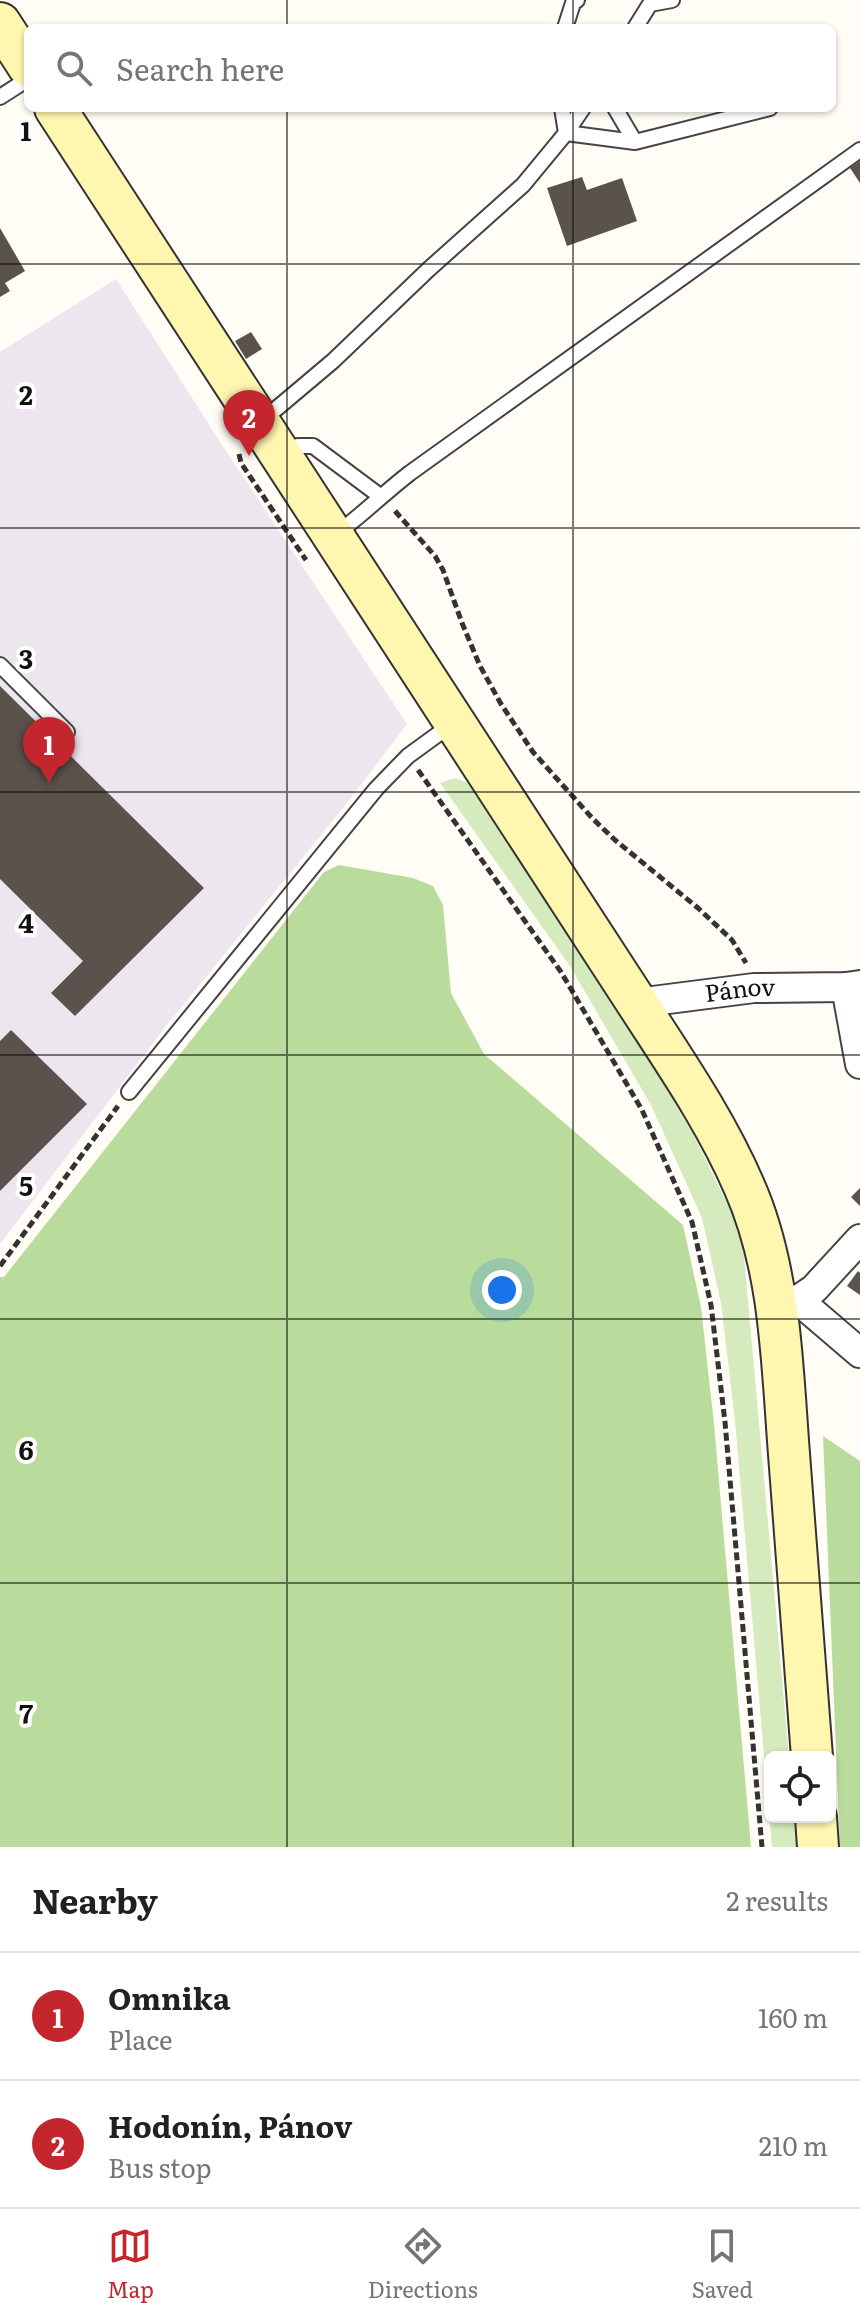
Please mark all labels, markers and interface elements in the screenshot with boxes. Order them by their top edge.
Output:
search box [24,24,836,112]
icon: search [52,46,96,90]
text: Search here [116,46,284,90]
text: 1 [21,110,32,149]
text: 2 [19,374,33,413]
pin: 2 [223,390,275,456]
text: 3 [19,638,33,677]
pin: 1 [23,717,75,783]
text: 4 [18,902,34,941]
street label: Pánov [702,968,776,1009]
text: 5 [19,1165,33,1204]
your location [482,1270,522,1310]
text: 6 [18,1429,34,1468]
text: 7 [19,1693,33,1732]
map controls [764,1751,836,1823]
button: locate [764,1751,836,1823]
text: Nearby [32,1874,158,1924]
text: 2 results [726,1880,828,1919]
text: Omnika [108,1975,230,2019]
text: 1 [53,1997,63,2036]
text: 160 m [758,1997,828,2036]
text: Place [108,2019,173,2058]
text: Hodonín, Pánov [108,2103,352,2147]
text: 2 [51,2125,65,2164]
text: 210 m [759,2125,828,2164]
text: Bus stop [108,2147,211,2186]
tab: Map [107,2224,154,2305]
tab: Directions [368,2224,478,2305]
tab: Saved [692,2224,753,2305]

